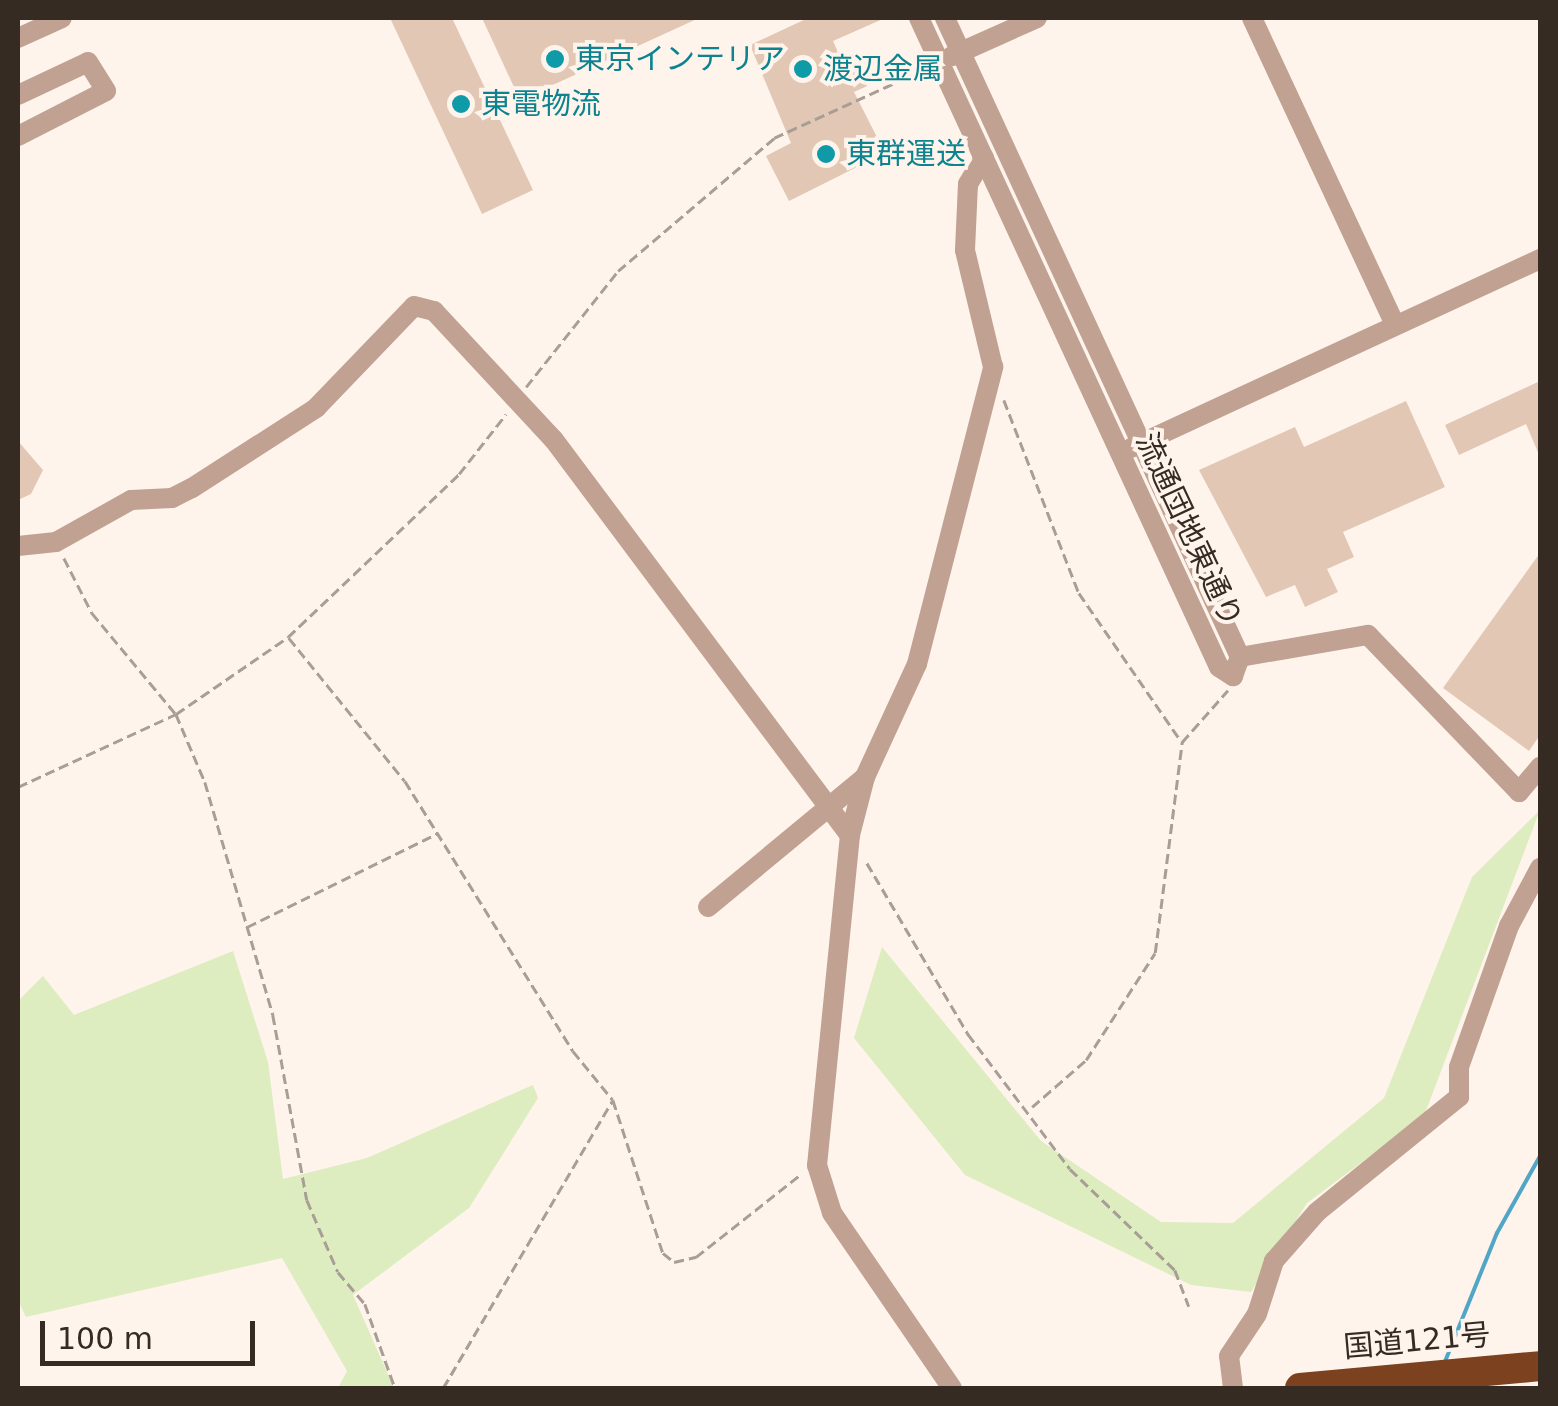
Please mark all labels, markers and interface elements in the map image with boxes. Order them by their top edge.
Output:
place label: 東京インテリア [575,41,785,77]
marker: 東京インテリア [544,48,566,70]
place label: 渡辺金属 [823,51,943,87]
marker: 渡辺金属 [792,58,814,80]
place label: 東電物流 [481,86,601,122]
marker: 東電物流 [450,93,472,115]
place label: 東群運送 [846,136,966,172]
marker: 東群運送 [815,143,837,165]
street label: 流通団地東通り [1128,427,1250,633]
scale bar [45,1301,260,1363]
street label: 国道121号 [1342,1317,1492,1365]
text: 100 m [57,1321,153,1356]

